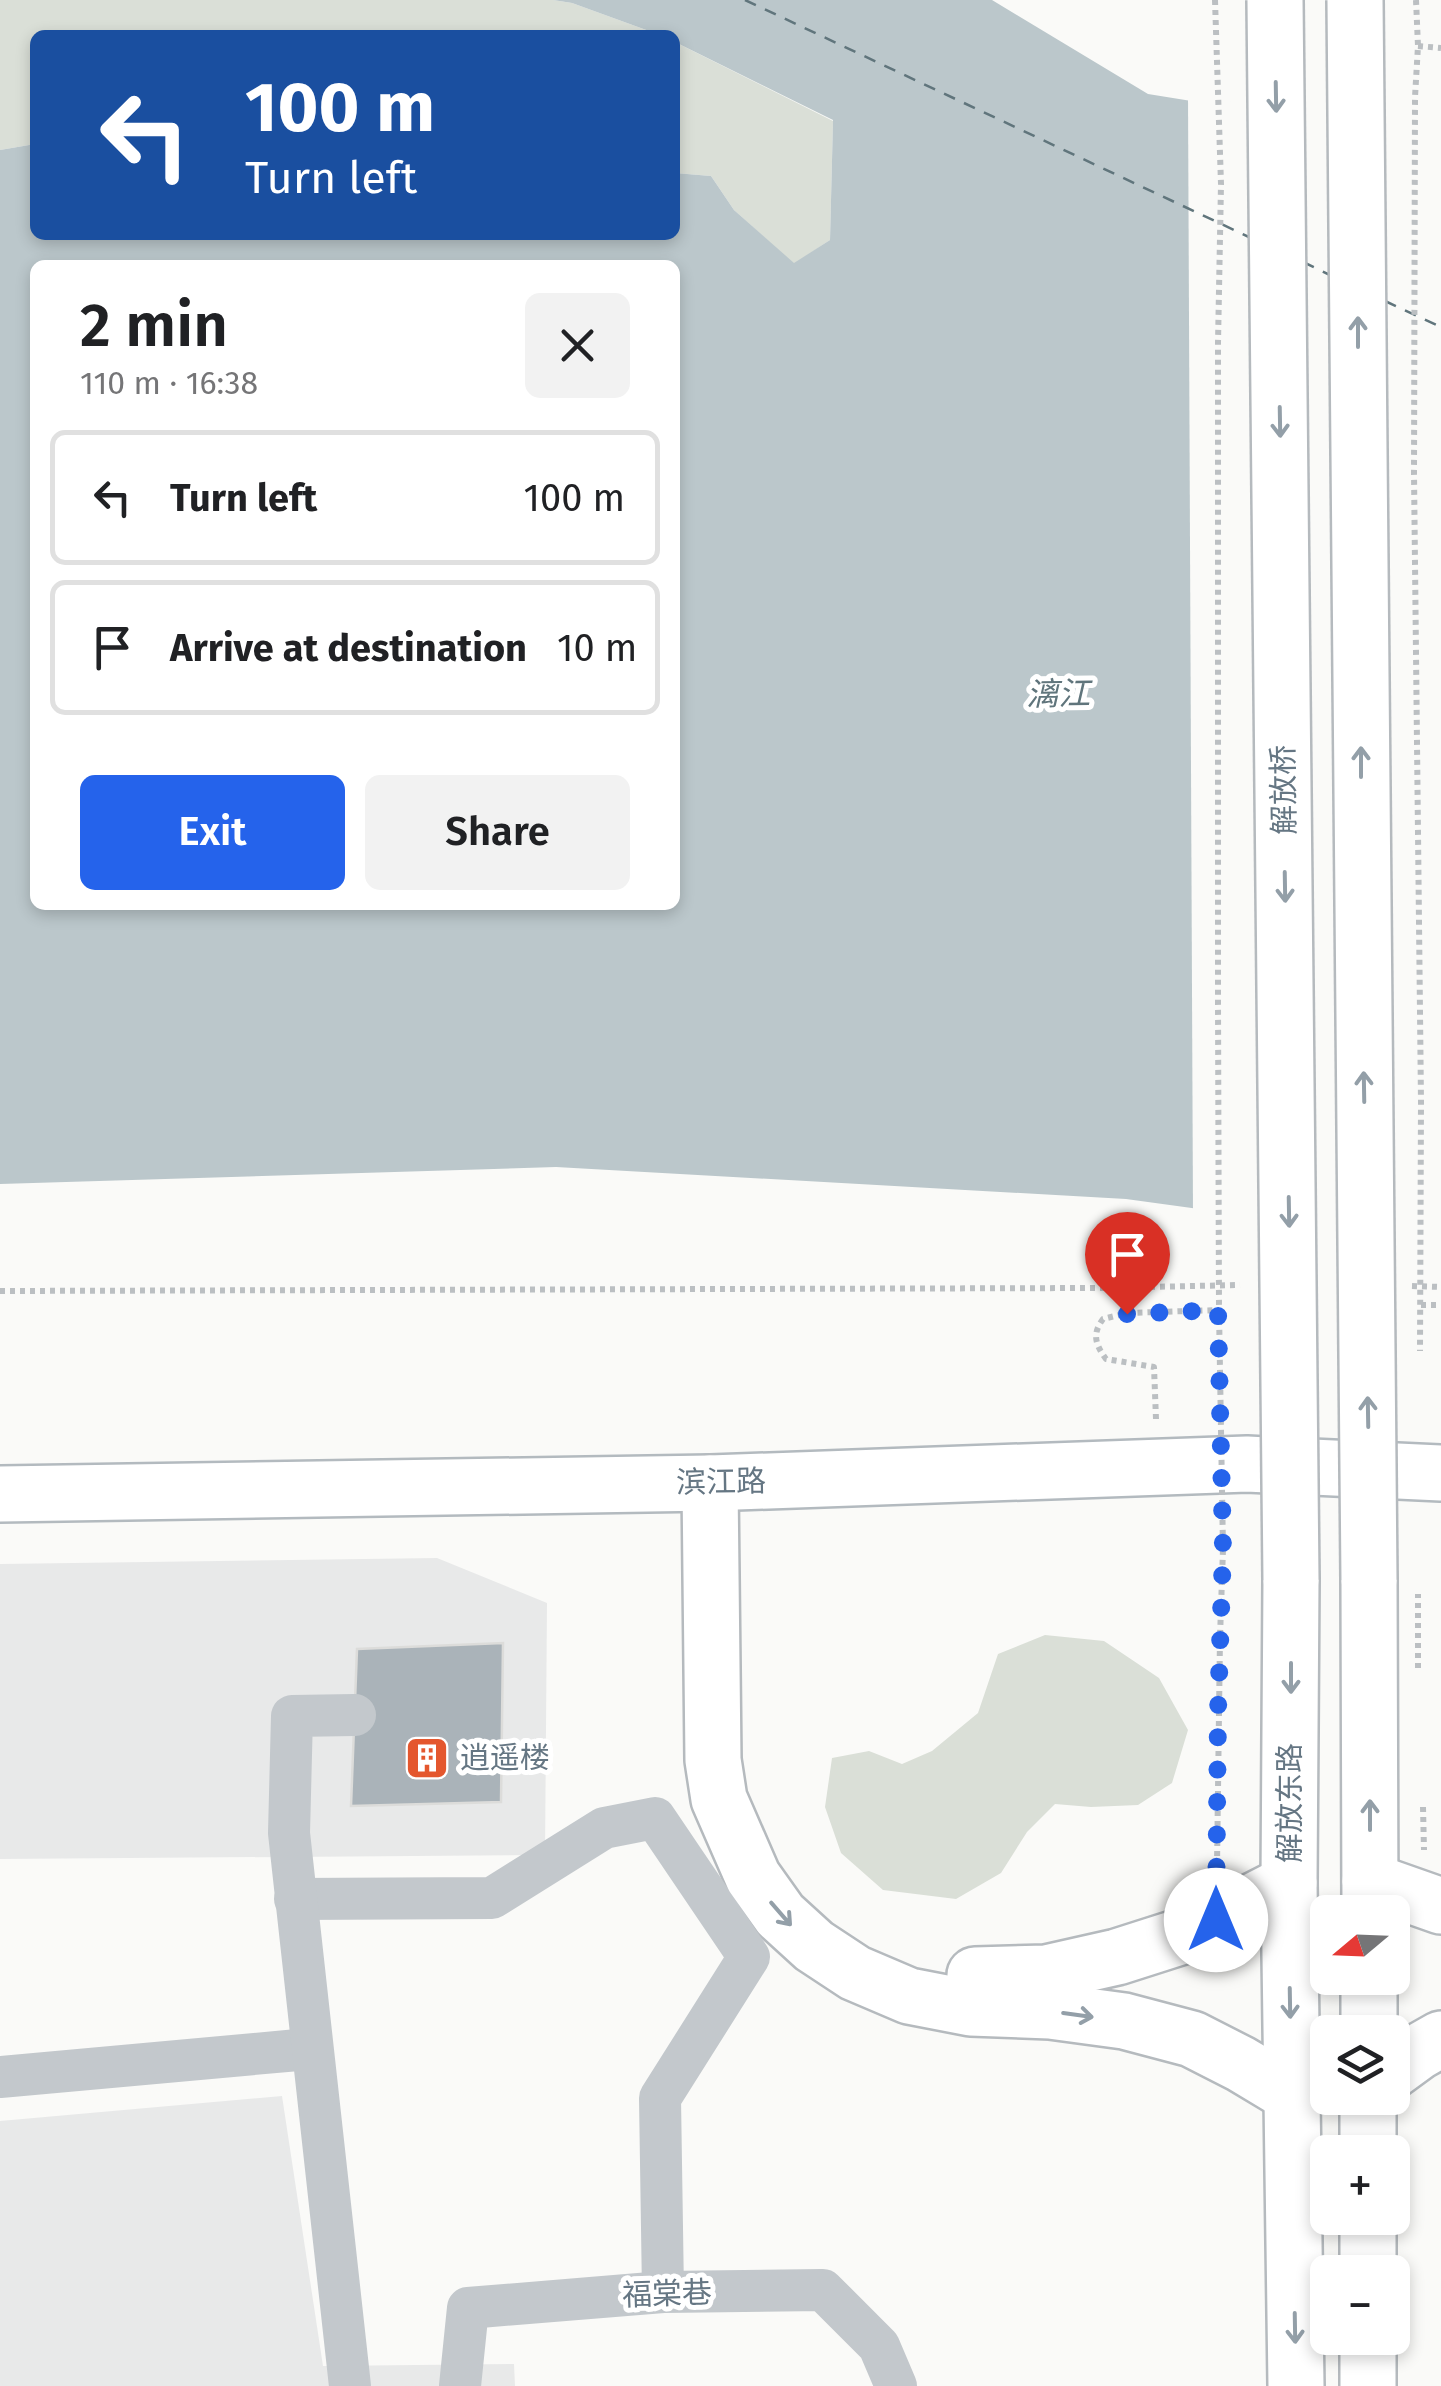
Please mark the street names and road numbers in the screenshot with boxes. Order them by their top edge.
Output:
street label: 解放桥 [1265,745,1303,835]
street label: 滨江路 [676,1463,766,1501]
street label: 解放东路 [1272,1743,1308,1863]
street label: 福棠巷 [621,2274,713,2314]

